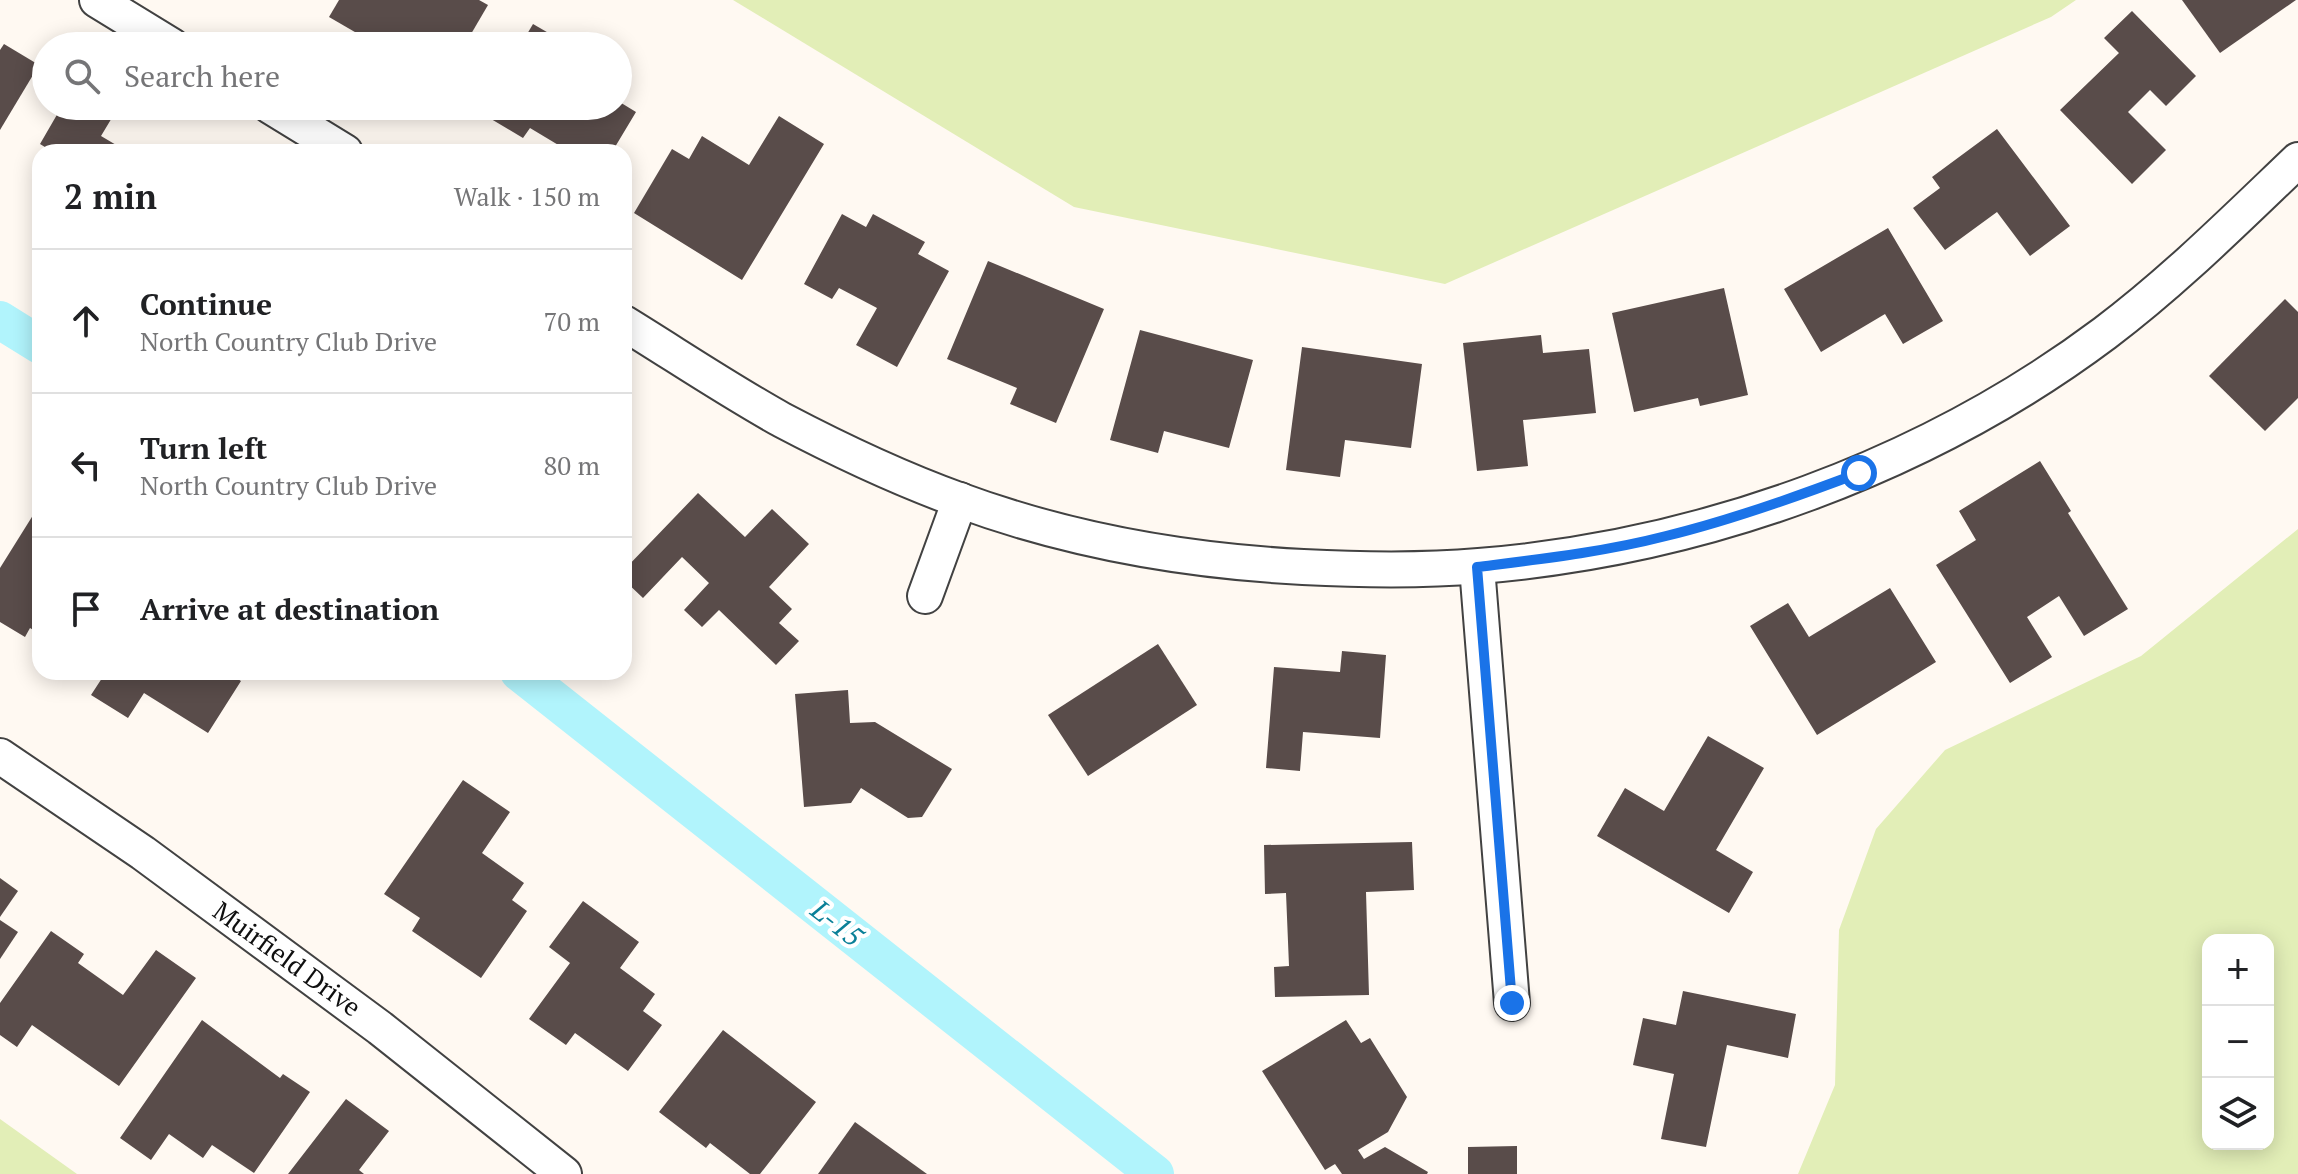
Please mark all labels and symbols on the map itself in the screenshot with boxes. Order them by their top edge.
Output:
route start [1841,455,1877,491]
water label: L-15 [803,890,872,955]
street label: Muirfield Drive [207,893,368,1023]
route end [1494,985,1530,1021]

